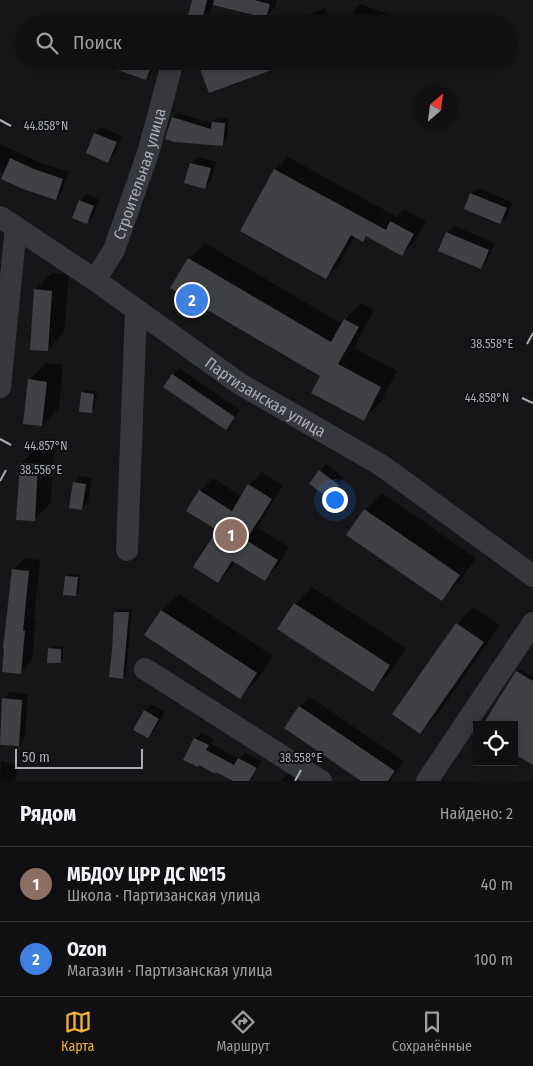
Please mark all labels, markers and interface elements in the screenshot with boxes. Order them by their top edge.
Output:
search box [15,15,518,70]
icon: search [33,29,61,57]
text: Поиск [73,31,122,54]
north arrow [413,85,458,130]
street label: Строительная улица [109,106,169,242]
text: 44.858°N [24,119,68,133]
pin: 2 [176,281,208,319]
text: 38.558°E [471,337,514,351]
street label: Партизанская улица [202,353,329,441]
text: 44.858°N [465,391,509,405]
text: 44.857°N [24,439,68,453]
text: 38.556°E [20,463,62,477]
your location [322,487,348,513]
pin: 1 [215,516,247,554]
map controls [473,721,518,766]
button: locate [473,721,518,766]
scale bar [15,746,142,769]
text: 50 m [22,749,50,766]
text: 38.558°E [280,751,323,765]
text: Рядом [20,801,76,827]
text: Найдено: 2 [440,804,513,823]
text: МБДОУ ЦРР ДС №15 [67,863,226,886]
text: 1 [33,875,39,894]
text: 40 m [481,875,513,894]
text: Школа · Партизанская улица [67,886,261,905]
text: Ozon [67,938,107,961]
text: 2 [32,950,40,969]
text: 100 m [474,950,513,969]
text: Магазин · Партизанская улица [67,961,273,980]
tab: Карта [61,1008,94,1055]
tab: Маршрут [216,1008,270,1055]
tab: Сохранённые [392,1008,472,1055]

